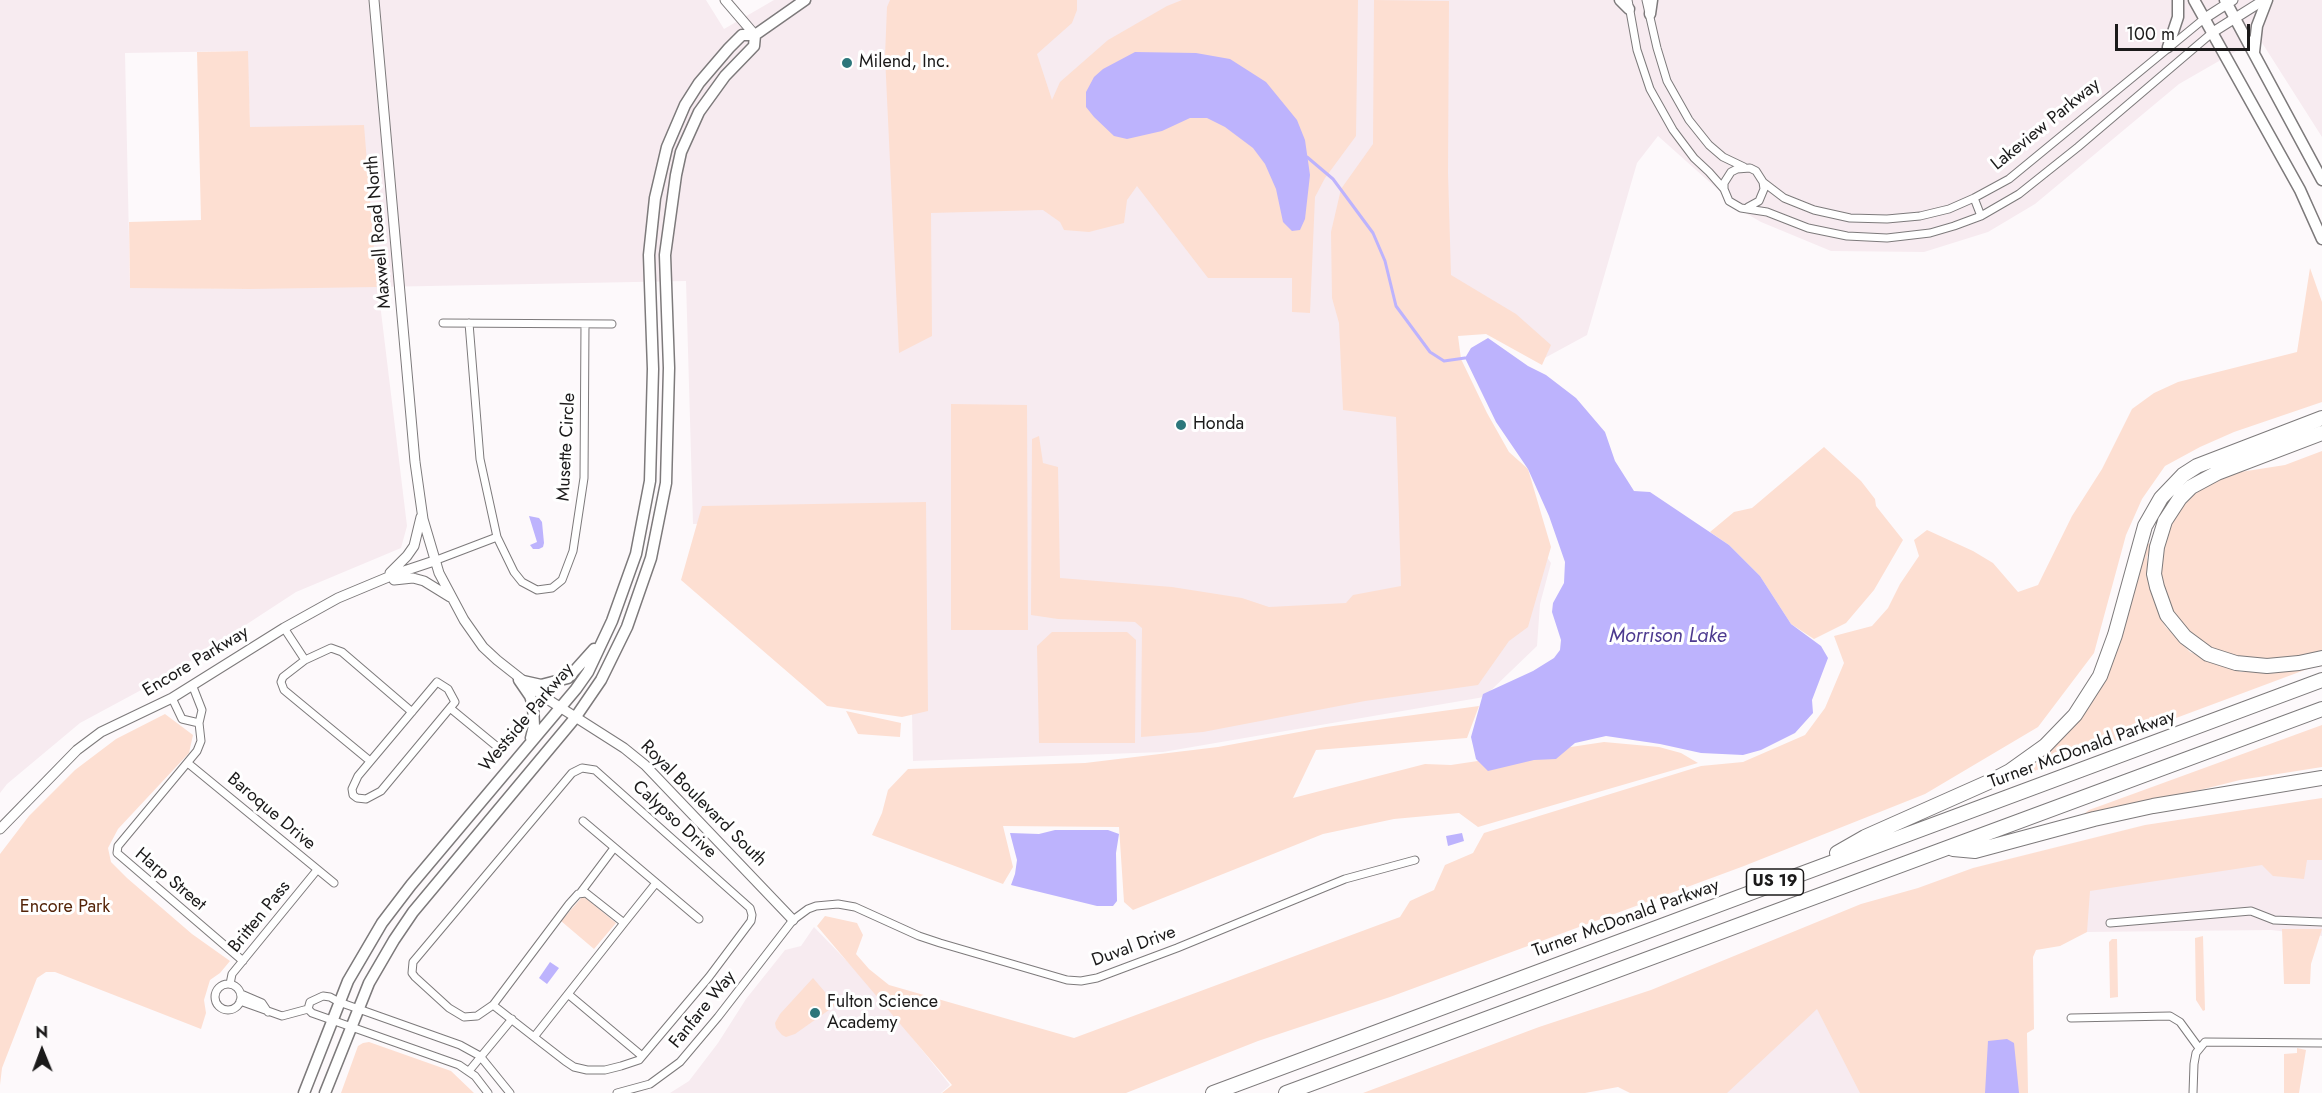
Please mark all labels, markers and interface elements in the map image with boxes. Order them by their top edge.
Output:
scale bar [2118,12,2253,50]
text: 100 m [2126,21,2175,47]
place label: Milend, Inc. [859,52,950,74]
marker: Milend, Inc. [840,56,854,70]
street label: Lakeview Parkway [1987,75,2105,175]
street label: Maxwell Road North [362,154,396,310]
street label: Musette Circle [553,392,581,502]
place label: Honda [1193,414,1244,436]
marker: Honda [1174,418,1188,432]
street label: Encore Parkway [139,622,253,702]
water label: Morrison Lake [1609,625,1727,649]
street label: Westside Parkway [475,659,579,777]
street label: Turner McDonald Parkway [1986,706,2178,794]
street label: Royal Boulevard South [635,736,771,872]
street label: Baroque Drive [222,769,320,855]
street label: Calypso Drive [627,777,721,863]
street label: Harp Street [130,844,210,916]
road number: US 19 [1746,869,1804,895]
street label: Turner McDonald Parkway [1530,875,1722,963]
street label: Britten Pass [224,877,296,957]
park label: Encore Park [20,897,110,919]
street label: Duval Drive [1089,922,1179,972]
street label: Fanfare Way [665,967,741,1053]
place label: Fulton Science Academy [827,992,938,1034]
marker: Fulton Science Academy [808,1006,822,1020]
north arrow [12,1021,72,1081]
text: N [35,1021,48,1044]

